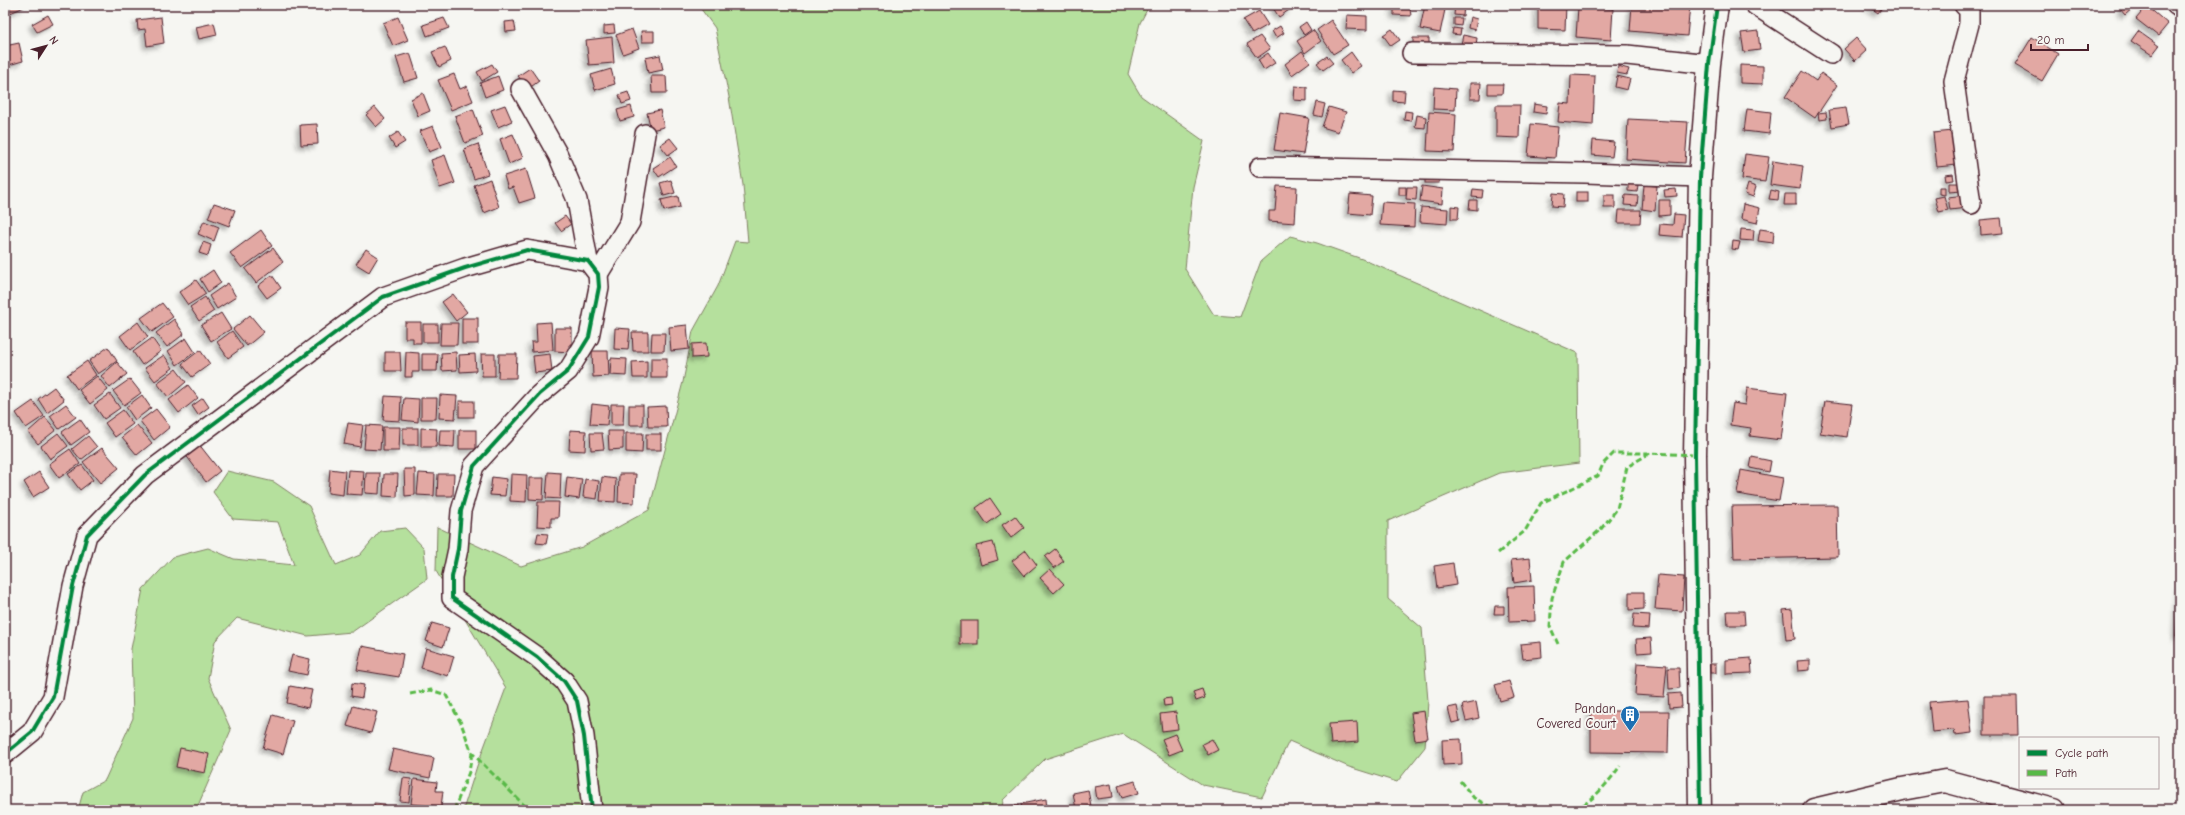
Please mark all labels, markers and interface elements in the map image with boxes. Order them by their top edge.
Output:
north arrow [26,26,66,66]
scale bar [2031,26,2088,52]
text: 20 m [2037,33,2065,47]
text: N [46,34,61,47]
place label: Pandan Covered Court [1537,701,1617,731]
building icon: Pandan Covered Court [1619,704,1641,732]
legend [2019,737,2159,789]
text: Cycle path [2055,746,2108,760]
text: Path [2055,766,2077,780]

